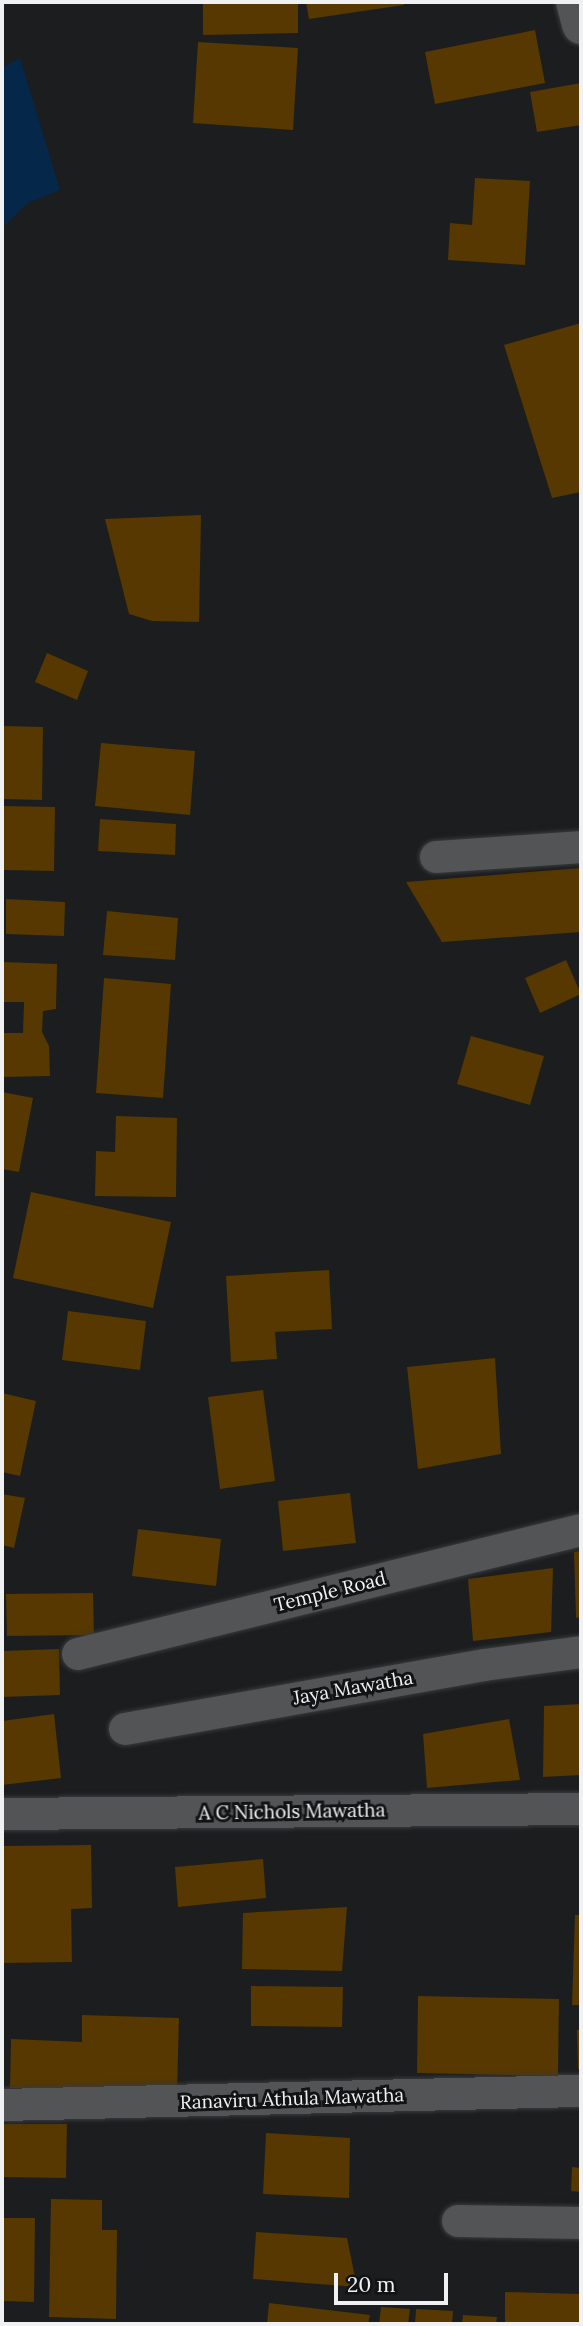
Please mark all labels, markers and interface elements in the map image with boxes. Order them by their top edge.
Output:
street label: Temple Road [272,1567,388,1617]
street label: Jaya Mawatha [291,1666,415,1710]
street label: A C Nichols Mawatha [198,1799,386,1825]
street label: Ranaviru Athula Mawatha [179,2084,405,2114]
scale bar [338,2260,452,2304]
text: 20 m [347,2271,396,2298]

